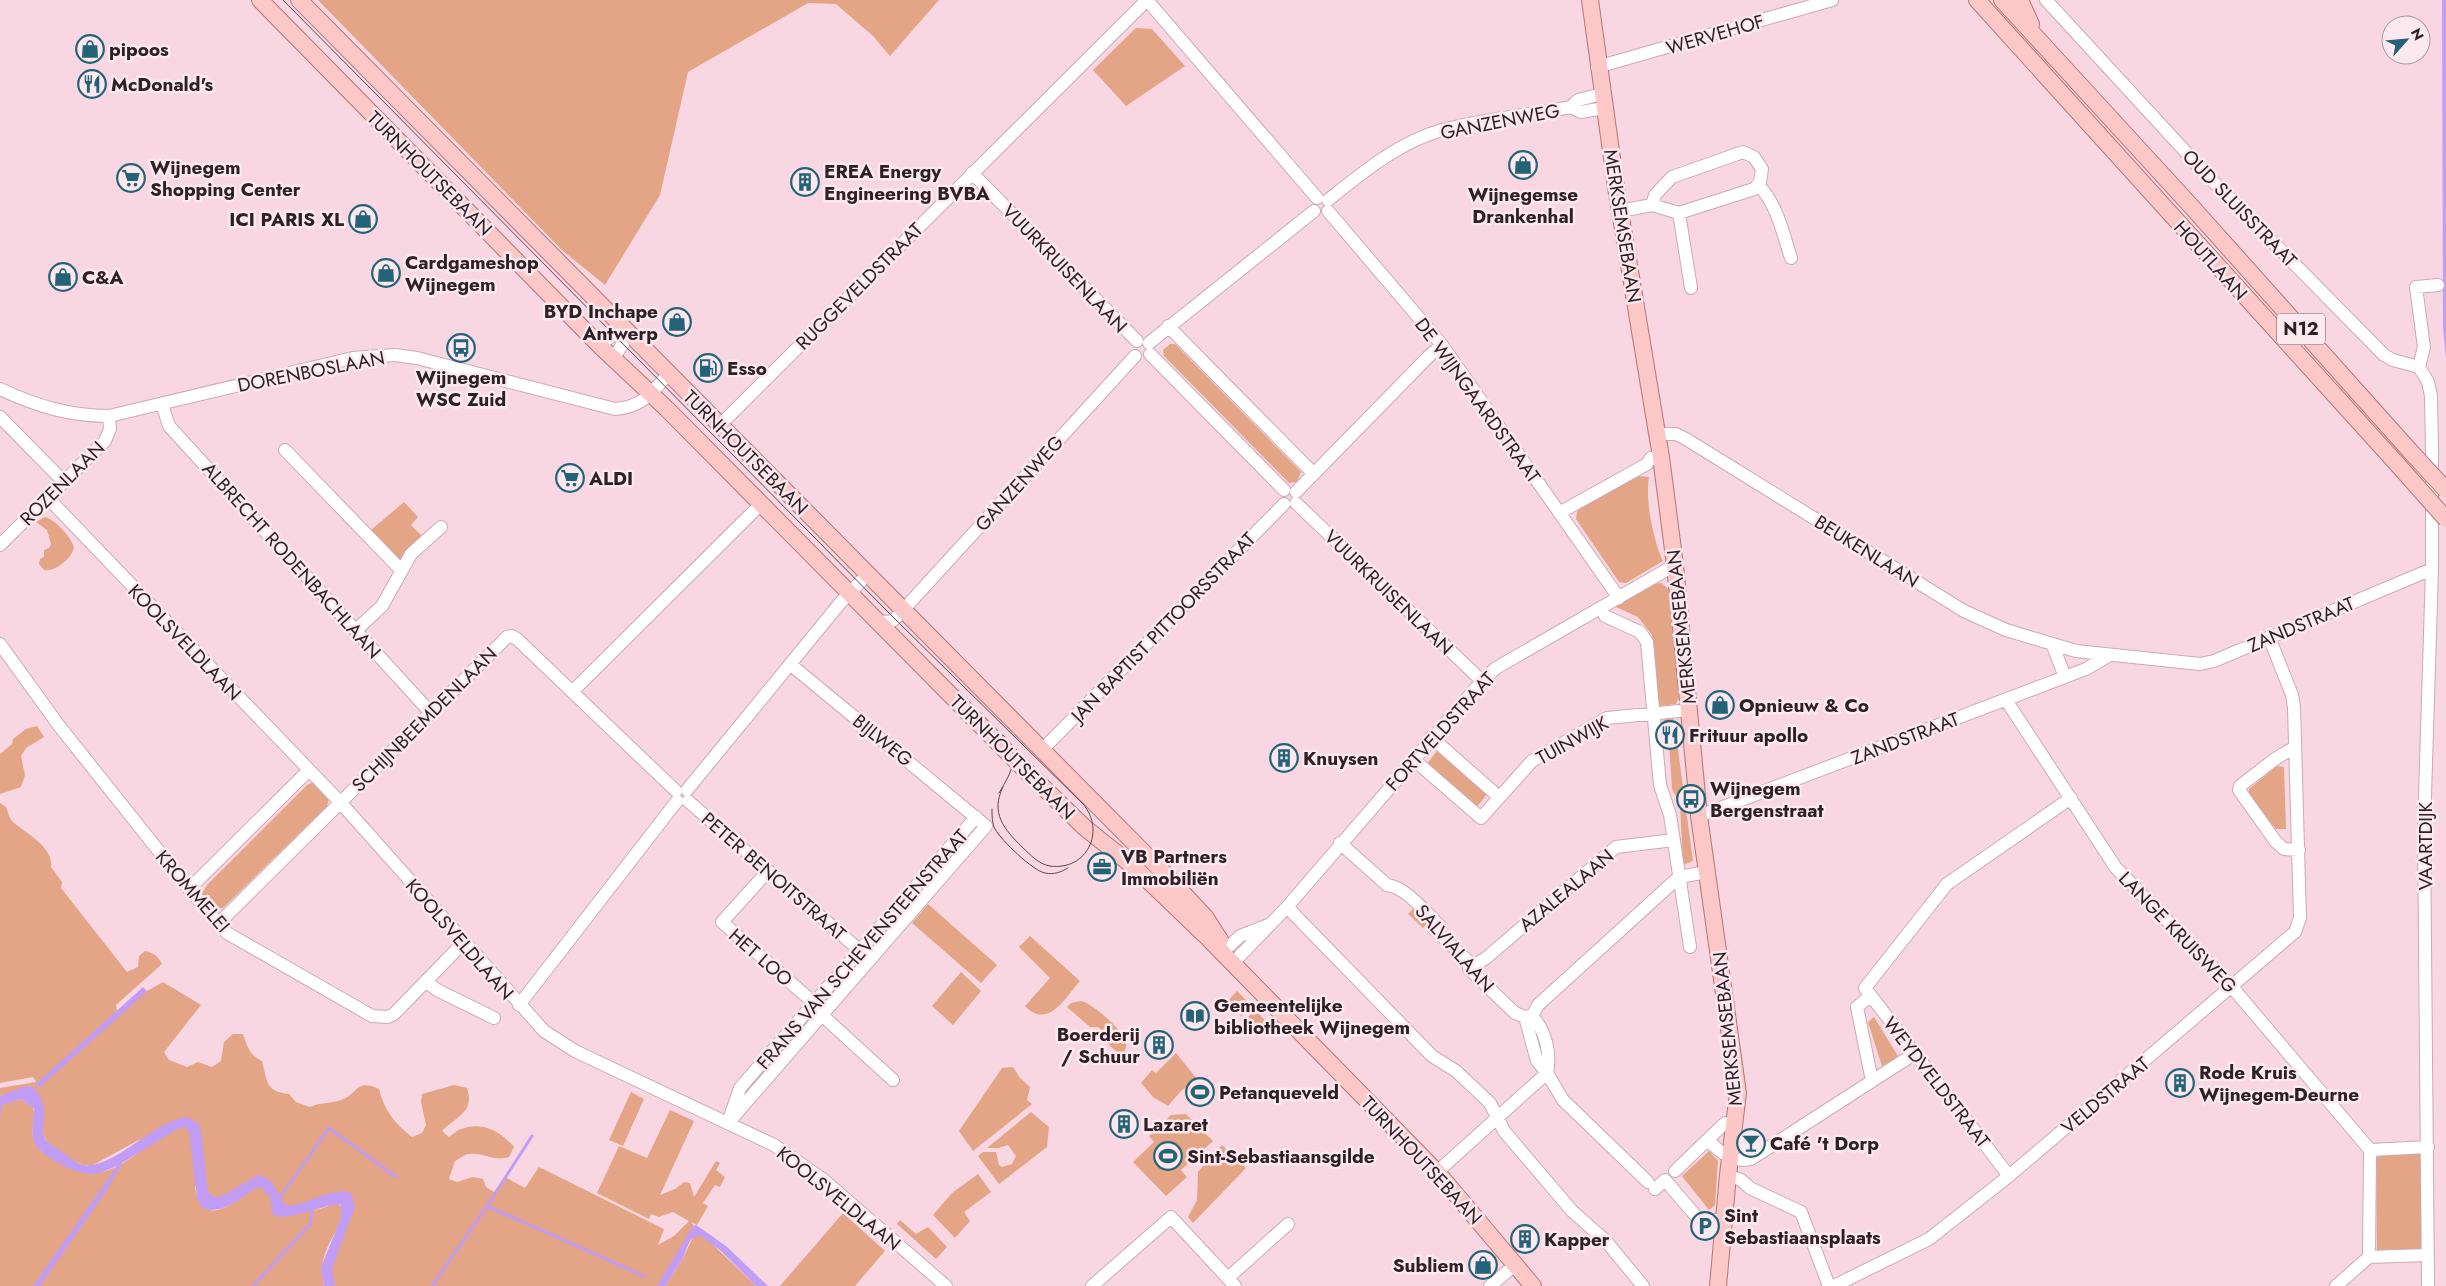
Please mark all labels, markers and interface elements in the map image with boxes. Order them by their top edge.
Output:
street label: WERVEHOF [1663,8,1767,61]
north arrow [2381,15,2431,65]
text: N [2406,25,2429,44]
shop icon: pipoos [75,34,105,64]
place label: pipoos [109,36,169,63]
restaurant icon: McDonald's [77,69,107,99]
place label: McDonald's [111,71,213,98]
street label: GANZENWEG [1438,97,1562,146]
street label: TURNHOUTSEBAAN [361,105,498,242]
street label: OUD SLUISSTRAAT [2176,143,2303,273]
street label: MERKSEMSEBAAN [1597,147,1648,305]
shop icon: Wijnegemse Drankenhal [1508,150,1538,180]
place label: Wijnegem Shopping Center [150,154,301,203]
place label: EREA Energy Engineering BVBA [824,158,990,207]
supermarket icon: Wijnegem Shopping Center [116,163,146,193]
building icon: EREA Energy Engineering BVBA [790,167,820,197]
place label: Wijnegemse Drankenhal [1468,181,1578,230]
street label: VUURKRUISENLAAN [996,198,1133,339]
shop icon: ICI PARIS XL [348,204,378,234]
place label: ICI PARIS XL [229,206,344,233]
street label: HOUTLAAN [2168,215,2254,306]
street label: RUGGEVELDSTRAAT [790,217,929,356]
place label: Cardgameshop Wijnegem [405,249,539,298]
shop icon: Cardgameshop Wijnegem [371,258,401,288]
shop icon: C&A [48,262,78,292]
place label: C&A [82,264,124,291]
place label: BYD Inchape Antwerp [544,298,658,347]
shop icon: BYD Inchape Antwerp [662,307,692,337]
street label: DE WIJNGAARDSTRAAT [1408,312,1547,489]
road number: N12 [2277,314,2325,344]
bus stop icon: Wijnegem WSC Zuid [446,333,476,363]
street label: DORENBOSLAAN [235,344,387,399]
fuel station icon: Esso [693,353,723,383]
place label: Esso [727,355,767,382]
place label: Wijnegem WSC Zuid [416,364,506,413]
street label: TURNHOUTSEBAAN [677,384,814,521]
street label: GANZENWEG [969,429,1070,537]
street label: ROZENLAAN [14,435,111,532]
street label: ALBRECHT RODENBACHLAAN [196,456,387,665]
supermarket icon: ALDI [555,463,585,493]
place label: ALDI [588,465,633,492]
street label: BEUKENLAAN [1809,509,1924,594]
street label: VUURKRUISENLAAN [1318,524,1459,661]
street label: JAN BAPTIST PITTOORSSTRAAT [1063,526,1262,731]
street label: MERKSEMSEBAAN [1660,548,1703,705]
street label: KOOLSVELDLAAN [122,578,247,707]
street label: ZANDSTRAAT [2244,590,2359,659]
street label: SCHIJNBEEMDENLAAN [346,641,503,798]
street label: FORTVELDSTRAAT [1379,666,1501,797]
street label: TURNHOUTSEBAAN [944,689,1081,826]
shop icon: Opnieuw & Co [1705,690,1735,720]
place label: Opnieuw & Co [1739,692,1869,719]
street label: ZANDSTRAAT [1847,705,1963,771]
street label: BIJLWEG [847,708,919,773]
street label: TUINWIJK [1531,709,1614,771]
restaurant icon: Frituur apollo [1655,720,1685,750]
place label: Frituur apollo [1689,722,1808,749]
building icon: Knuysen [1269,743,1299,773]
place label: Knuysen [1303,745,1379,772]
place label: Wijnegem Bergenstraat [1710,775,1823,824]
bus stop icon: Wijnegem Bergenstraat [1676,784,1706,814]
street label: VAARTDIJK [2412,801,2439,890]
street label: PETER BENOITSTRAAT [695,806,852,947]
street label: FRANS VAN SCHEVENSTEENSTRAAT [750,823,974,1075]
place label: VB Partners Immobiliën [1120,843,1227,892]
street label: AZALEALAAN [1513,843,1620,938]
street label: KROMMELEI [149,844,236,938]
office icon: VB Partners Immobiliën [1087,852,1117,882]
street label: LANGE KRUISWEG [2112,866,2243,999]
street label: KOOLSVELDLAAN [399,873,520,1006]
street label: SALVIALAAN [1409,898,1501,998]
street label: HET LOO [723,922,798,993]
street label: MERKSEMSEBAAN [1706,950,1749,1107]
place label: Gemeentelijke bibliotheek Wijnegem [1214,992,1410,1041]
library icon: Gemeentelijke bibliotheek Wijnegem [1180,1001,1210,1031]
street label: WEYDVELDSTRAAT [1877,1011,1997,1154]
place label: Boerderij / Schuur [1057,1021,1140,1070]
building icon: Boerderij / Schuur [1144,1030,1174,1060]
street label: VELDSTRAAT [2055,1050,2155,1140]
place label: Rode Kruis Wijnegem-Deurne [2199,1059,2359,1108]
building icon: Rode Kruis Wijnegem-Deurne [2165,1068,2195,1098]
sports icon: Petanqueveld [1185,1077,1215,1107]
place label: Petanqueveld [1219,1079,1339,1106]
street label: TURNHOUTSEBAAN [1355,1090,1488,1231]
building icon: Lazaret [1109,1109,1139,1139]
place label: Lazaret [1143,1111,1208,1138]
bar icon: Café 't Dorp [1736,1128,1766,1158]
place label: Café 't Dorp [1770,1130,1879,1157]
street label: KOOLSVELDLAAN [771,1140,907,1257]
sports icon: Sint-Sebastiaansgilde [1153,1141,1183,1171]
place label: Sint-Sebastiaansgilde [1187,1143,1375,1170]
place label: Sint Sebastiaansplaats [1724,1202,1881,1251]
parking icon: Sint Sebastiaansplaats [1690,1211,1720,1241]
building icon: Kapper [1510,1224,1540,1254]
place label: Kapper [1544,1226,1610,1253]
shop icon: Subliem [1468,1250,1498,1280]
place label: Subliem [1393,1252,1464,1279]

